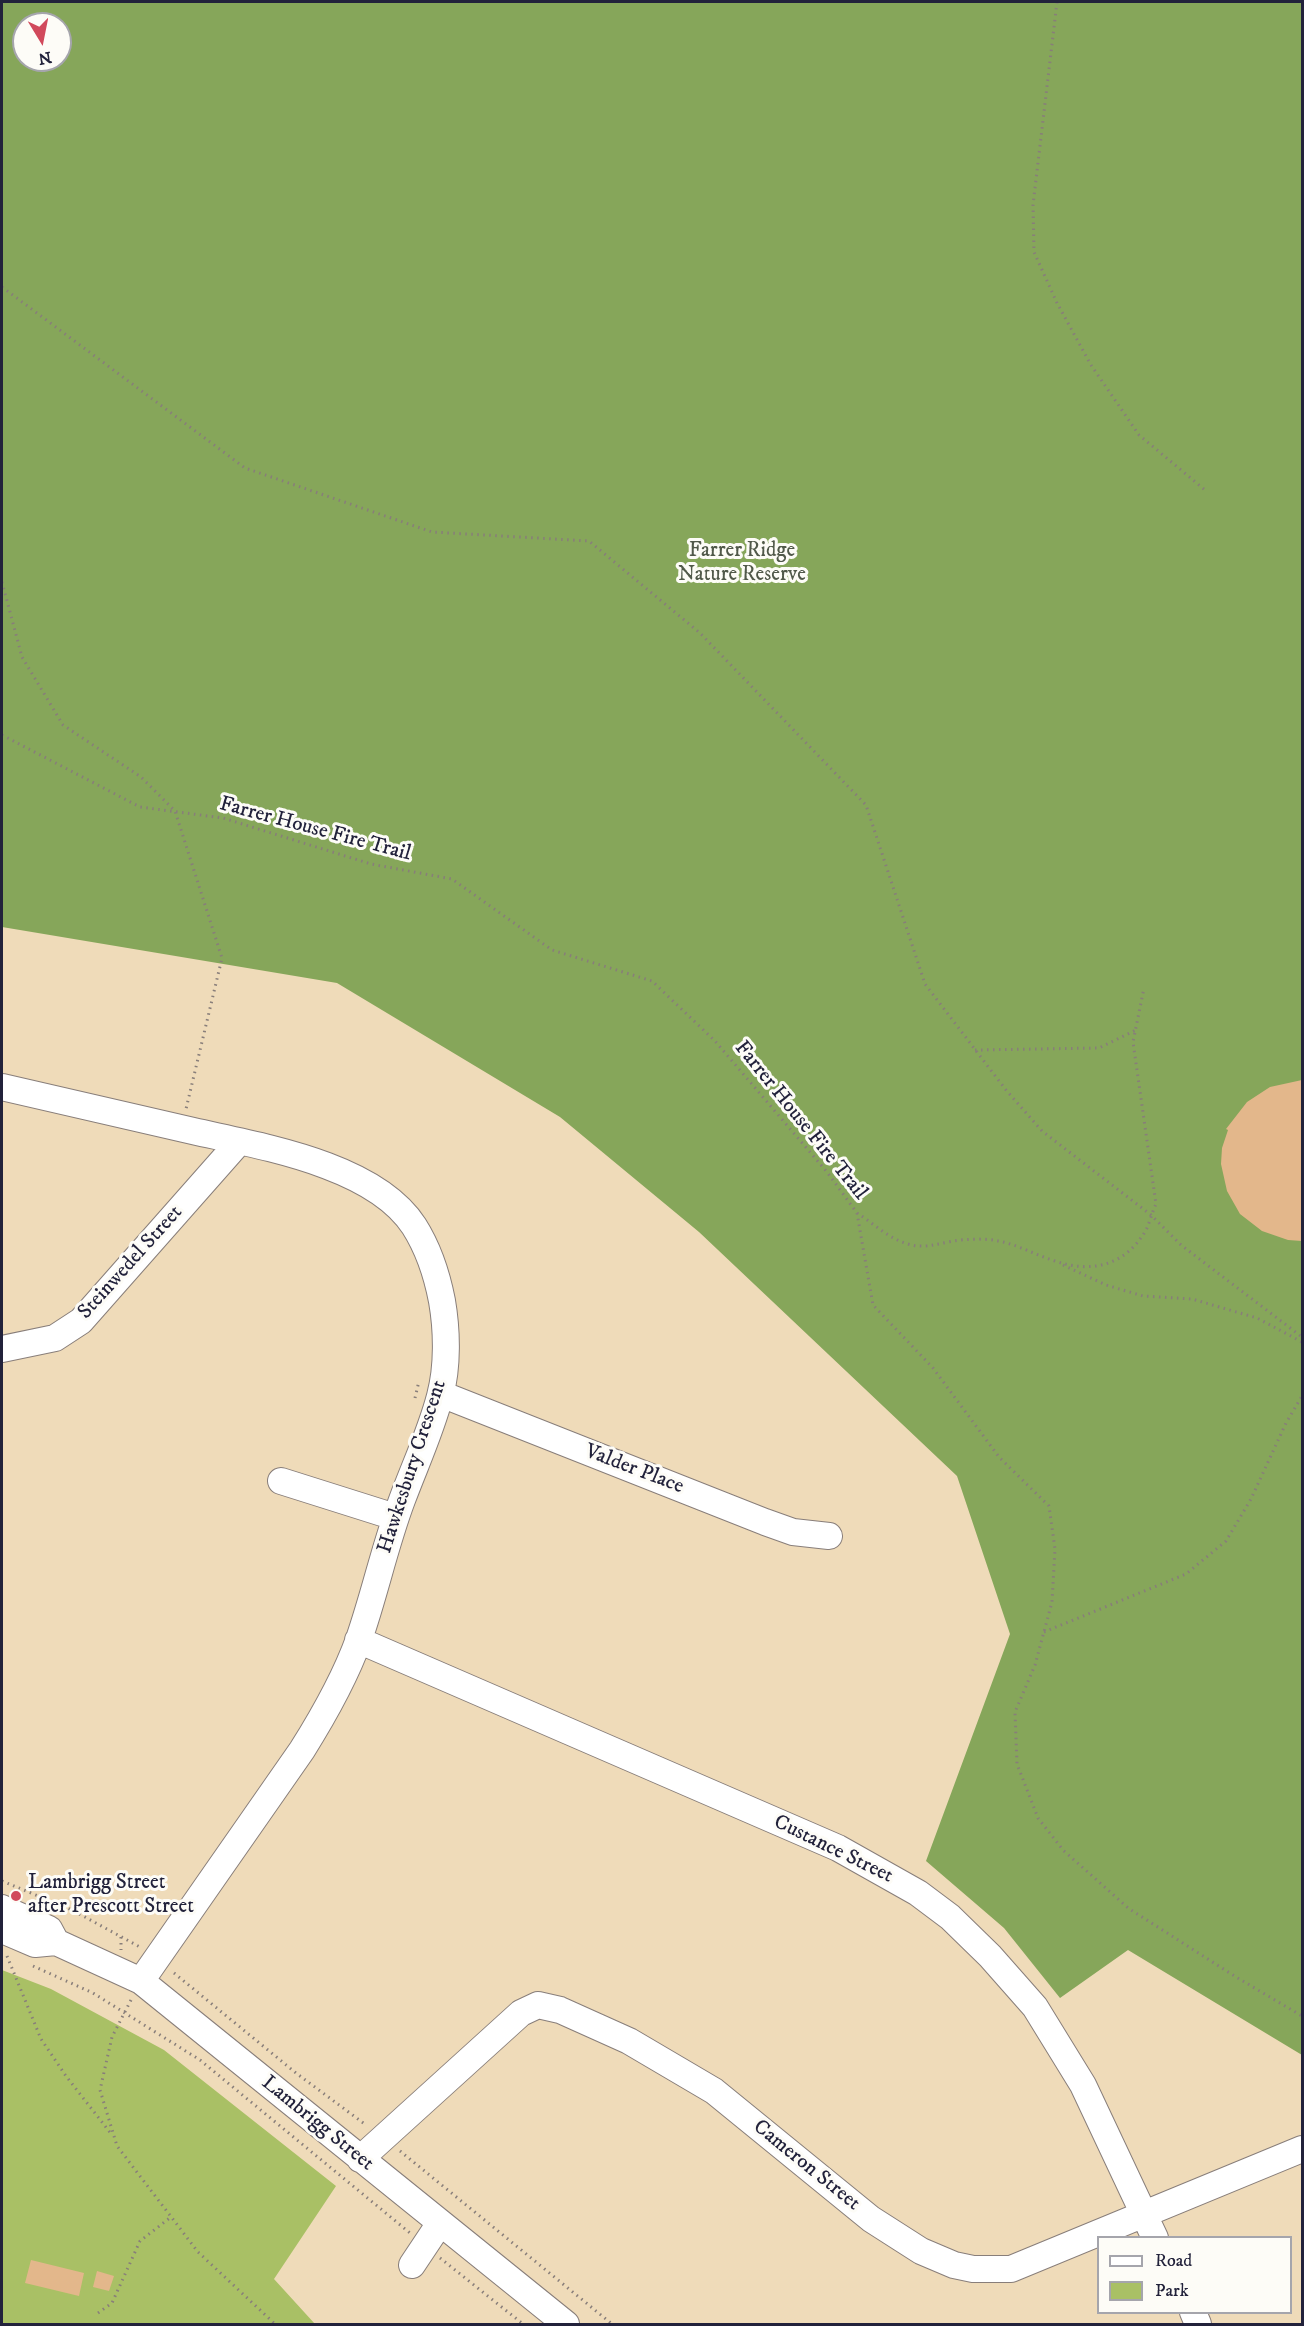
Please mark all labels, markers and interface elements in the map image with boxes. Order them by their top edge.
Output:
north arrow [12,12,72,72]
text: N [37,47,53,69]
park label: Farrer Ridge Nature Reserve [678,539,806,589]
street label: Farrer House Fire Trail [217,792,413,868]
street label: Farrer House Fire Trail [728,1036,872,1206]
street label: Steinwedel Street [73,1201,189,1325]
street label: Hawkesbury Crescent [373,1377,453,1557]
street label: Valder Place [581,1440,687,1500]
street label: Custance Street [769,1810,897,1890]
place label: Lambrigg Street after Prescott Street [28,1871,194,1921]
marker: Lambrigg Street after Prescott Street [9,1889,23,1903]
street label: Lambrigg Street [256,2071,378,2177]
street label: Cameron Street [747,2115,865,2217]
legend [1097,2236,1292,2314]
text: Road [1155,2250,1192,2272]
text: Park [1155,2280,1189,2302]

